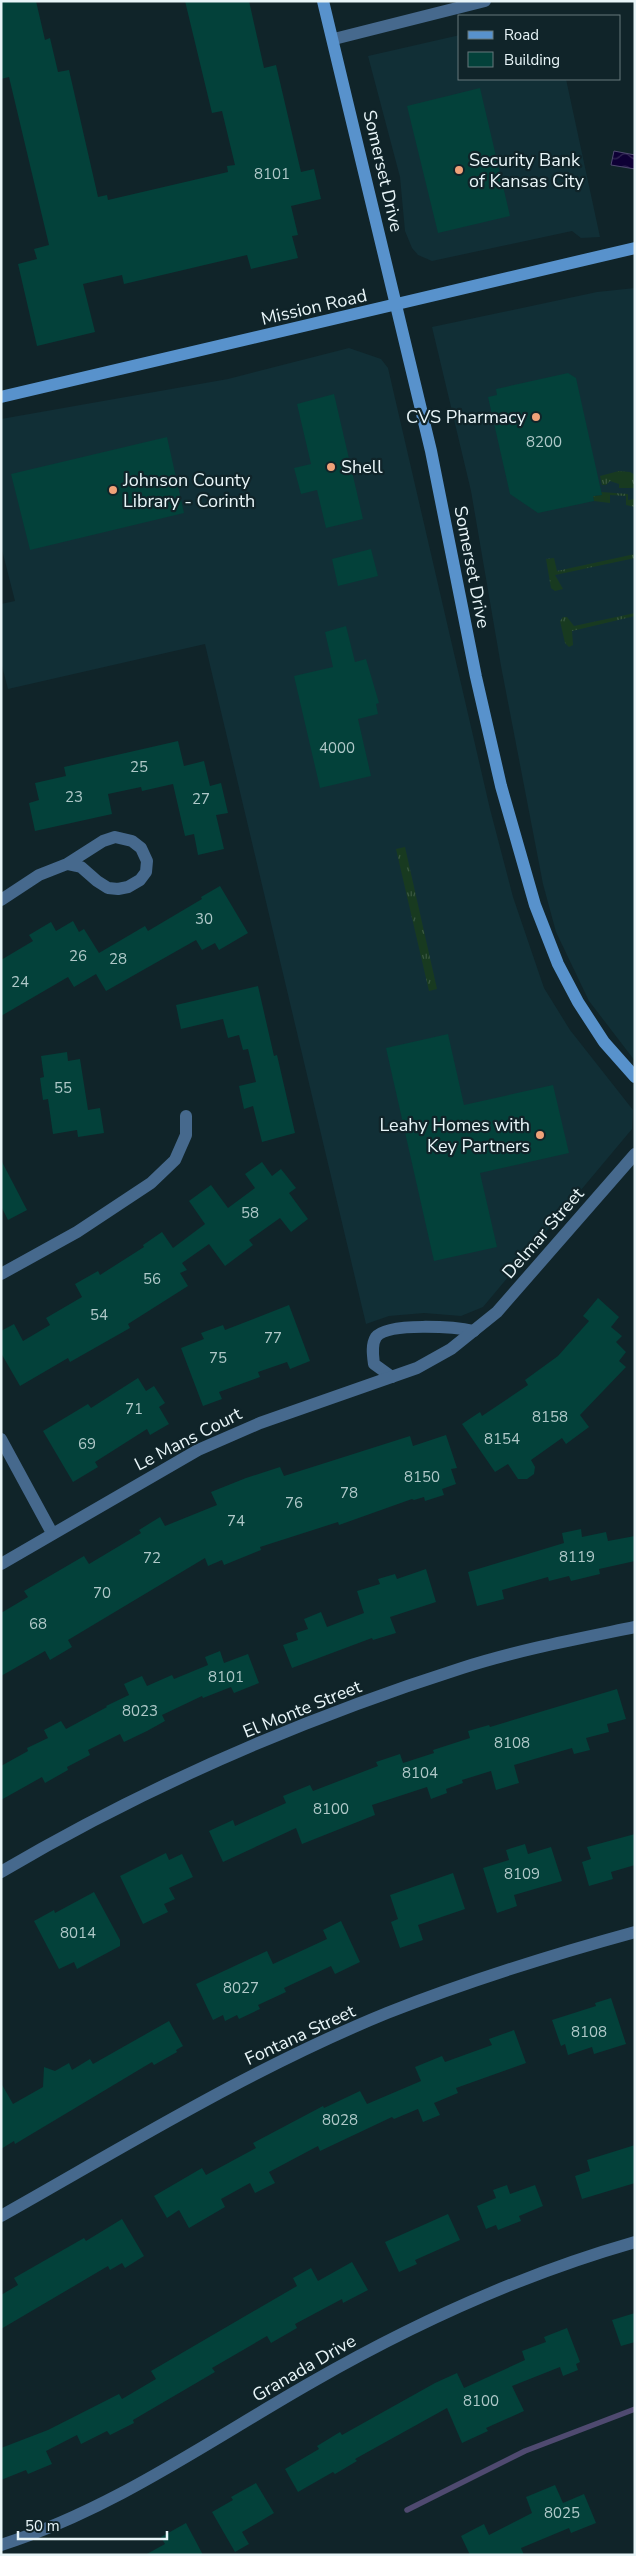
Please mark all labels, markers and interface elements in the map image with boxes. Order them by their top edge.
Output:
legend [458,15,621,80]
text: Road [504,25,539,45]
text: Building [504,50,560,70]
street label: Somerset Drive [357,108,409,234]
place label: Security Bank of Kansas City [469,148,585,193]
house number: 8101 [254,164,290,184]
marker: Security Bank of Kansas City [453,164,465,176]
street label: Mission Road [259,283,369,331]
place label: CVS Pharmacy [406,405,527,429]
marker: CVS Pharmacy [530,411,542,423]
house number: 8200 [526,432,562,452]
place label: Shell [341,455,383,479]
marker: Shell [325,461,337,473]
place label: Johnson County Library - Corinth [122,468,255,513]
marker: Johnson County Library - Corinth [107,484,119,496]
street label: Somerset Drive [448,504,496,630]
house number: 4000 [319,738,355,758]
house number: 25 [130,757,148,777]
house number: 23 [65,787,83,807]
house number: 27 [192,789,210,809]
house number: 30 [195,909,213,929]
house number: 26 [69,946,87,966]
house number: 28 [109,949,127,969]
house number: 24 [11,972,29,992]
house number: 55 [54,1078,72,1098]
place label: Leahy Homes with Key Partners [379,1113,530,1158]
marker: Leahy Homes with Key Partners [534,1129,546,1141]
street label: Delmar Street [497,1182,590,1284]
house number: 58 [241,1203,259,1223]
house number: 56 [143,1269,161,1289]
house number: 54 [90,1305,108,1325]
house number: 77 [264,1328,282,1348]
house number: 75 [209,1348,227,1368]
house number: 71 [125,1399,143,1419]
street label: Le Mans Court [130,1401,246,1476]
house number: 8158 [532,1407,568,1427]
house number: 8154 [484,1429,520,1449]
house number: 69 [78,1434,96,1454]
house number: 8150 [404,1467,440,1487]
house number: 78 [340,1483,358,1503]
house number: 76 [285,1493,303,1513]
house number: 74 [227,1511,245,1531]
house number: 8119 [559,1547,595,1567]
house number: 72 [143,1548,161,1568]
house number: 70 [93,1583,111,1603]
house number: 68 [29,1614,47,1634]
house number: 8101 [208,1667,244,1687]
street label: El Monte Street [239,1674,365,1744]
house number: 8023 [122,1701,158,1721]
house number: 8108 [494,1733,530,1753]
house number: 8104 [402,1763,438,1783]
house number: 8100 [313,1799,349,1819]
house number: 8109 [504,1864,540,1884]
house number: 8014 [60,1923,96,1943]
house number: 8027 [223,1978,259,1998]
street label: Fontana Street [241,1999,360,2071]
house number: 8108 [571,2022,607,2042]
house number: 8028 [322,2110,358,2130]
street label: Granada Drive [248,2329,360,2407]
house number: 8100 [463,2391,499,2411]
house number: 8025 [544,2503,580,2523]
scale bar [18,2508,166,2540]
text: 50 m [25,2516,60,2536]

